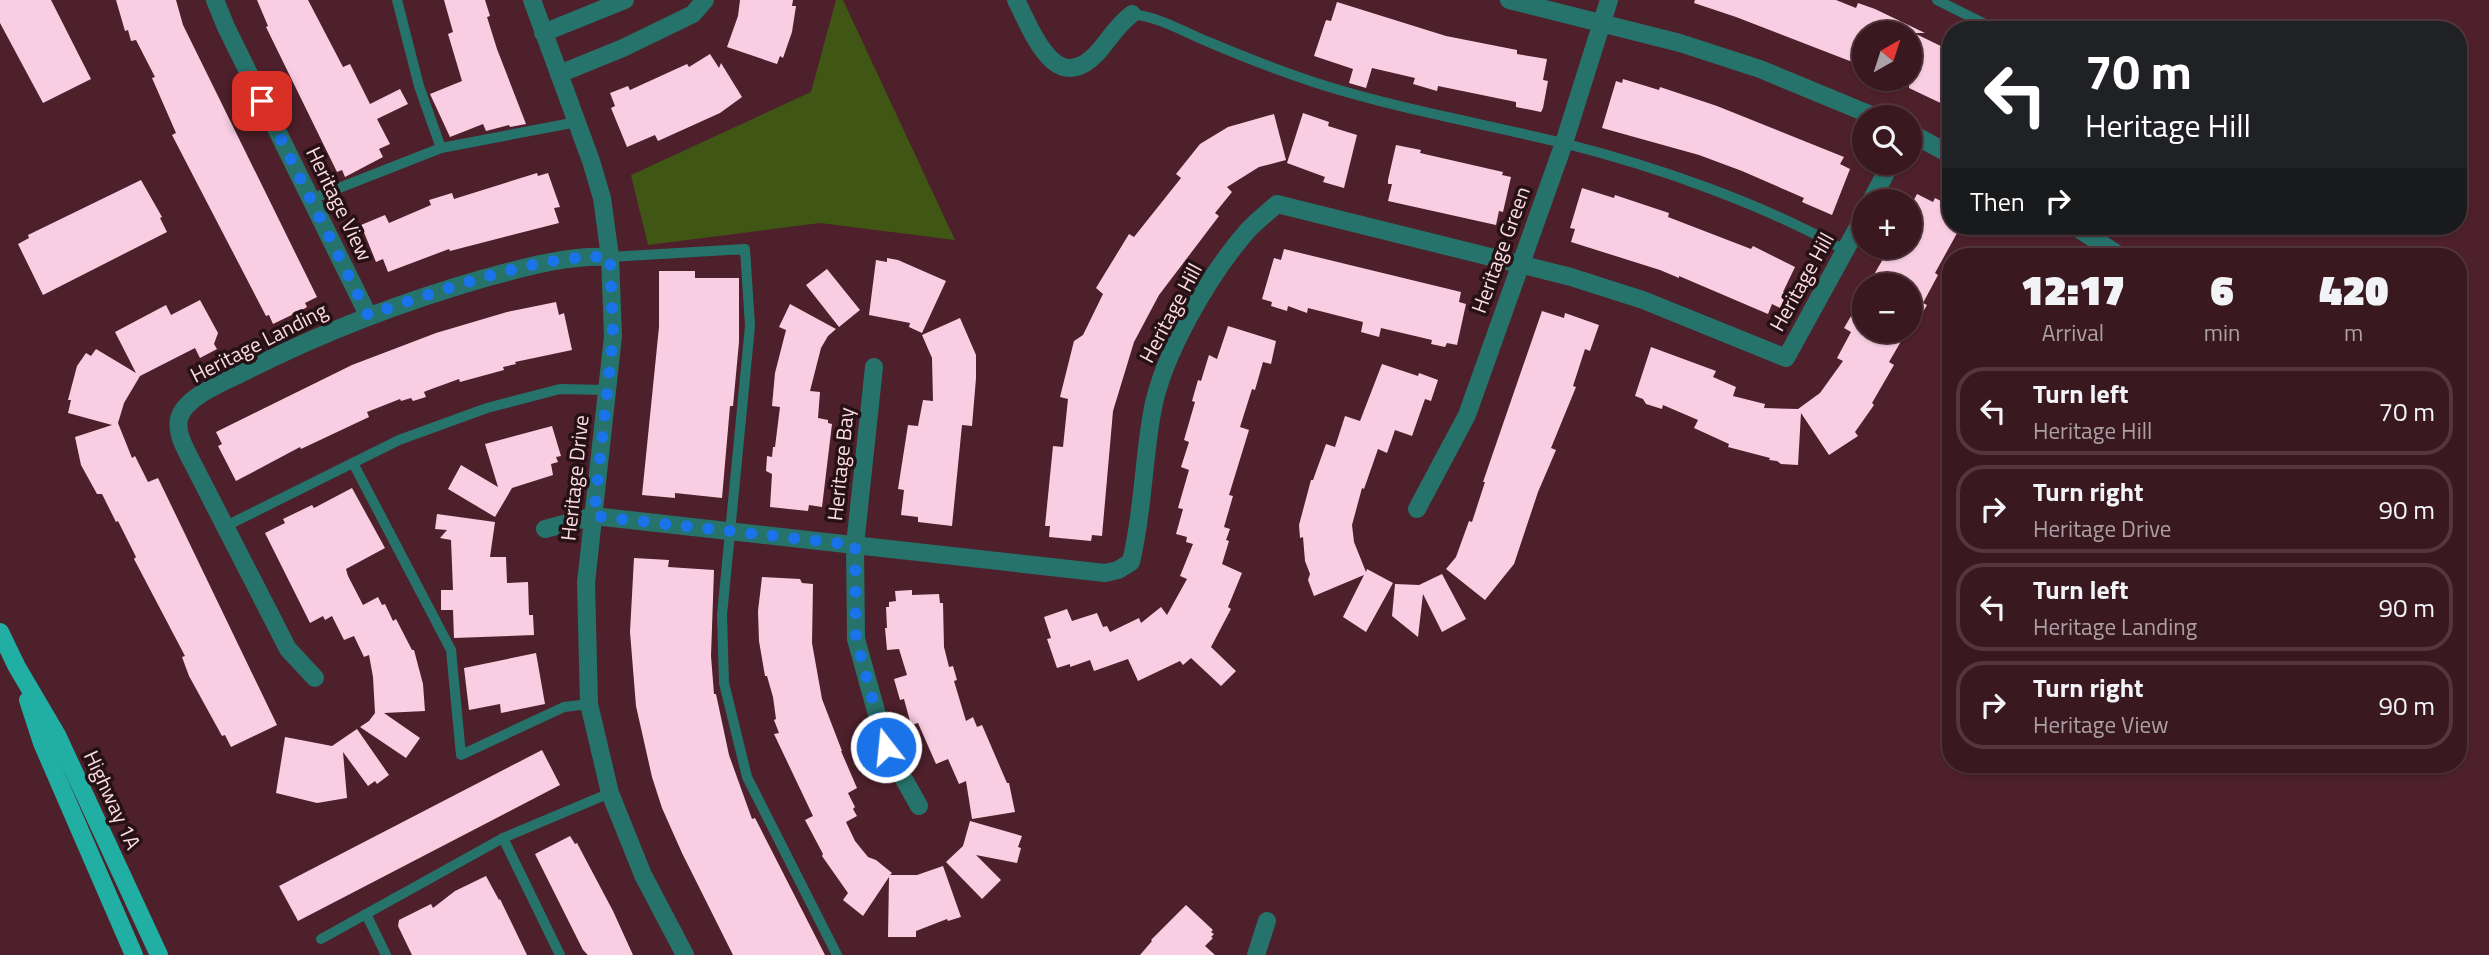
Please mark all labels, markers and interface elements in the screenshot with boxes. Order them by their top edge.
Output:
north arrow [1852,21,1922,91]
map controls [1852,21,1922,343]
text: 70 m [2085,33,2192,108]
icon: left [1970,49,2061,140]
pin [232,71,292,131]
icon: arrive [243,82,281,120]
text: Heritage Hill [2085,101,2251,149]
button: search [1852,105,1922,175]
street label: Heritage View [298,141,381,266]
street label: Heritage Green [1462,182,1538,318]
text: Then [1970,182,2025,221]
icon: right [2039,182,2077,220]
button: + [1852,189,1922,259]
street label: Heritage Hill [1761,226,1842,337]
street label: Heritage Hill [1130,257,1210,368]
text: 12:17 [2021,257,2125,321]
text: 6 [2211,257,2234,321]
text: 420 [2319,257,2388,321]
button: − [1852,273,1922,343]
street label: Heritage Landing [184,294,333,390]
text: Arrival [2042,315,2104,350]
text: min [2204,315,2240,350]
text: m [2344,315,2363,350]
text: Turn left [2033,374,2128,413]
icon: left [1974,392,2012,430]
text: 70 m [2378,392,2435,431]
street label: Heritage Bay [818,406,862,522]
street label: Heritage Drive [551,413,597,542]
text: Heritage Hill [2033,413,2152,448]
text: Turn right [2033,472,2144,511]
icon: right [1974,490,2012,528]
text: 90 m [2378,490,2435,529]
text: Heritage Drive [2033,511,2171,546]
text: Turn left [2033,570,2128,609]
icon: left [1974,588,2012,626]
text: 90 m [2378,588,2435,627]
text: Heritage Landing [2033,609,2197,644]
text: Turn right [2033,668,2144,707]
icon: right [1974,686,2012,724]
text: 90 m [2378,686,2435,725]
text: Heritage View [2033,707,2169,742]
position arrow [849,710,923,784]
street label: Highway 1A [76,745,150,855]

